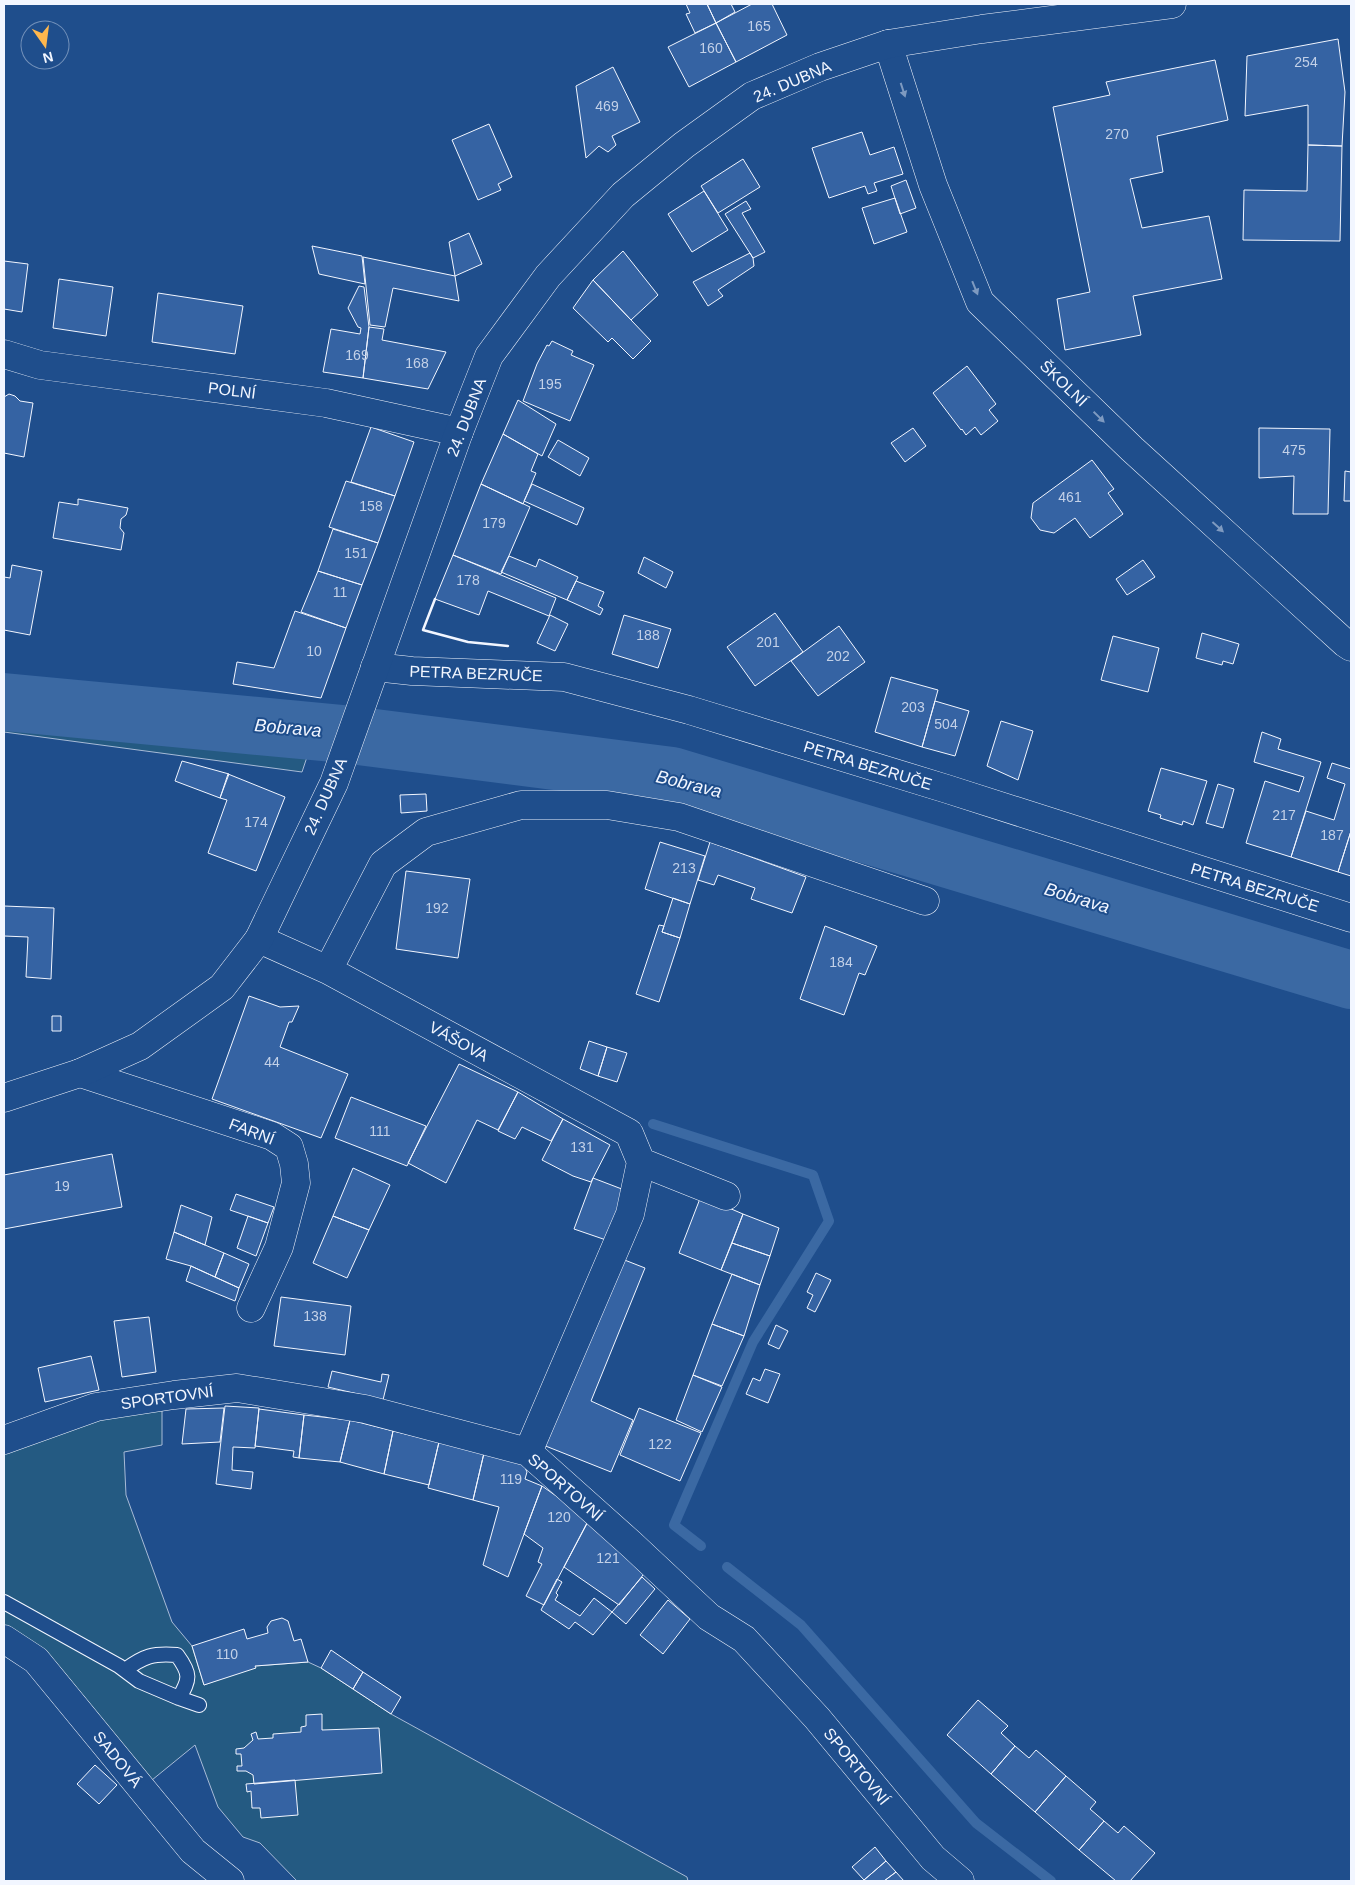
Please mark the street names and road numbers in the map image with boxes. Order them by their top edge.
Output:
street label: 24. DUBNA [751,57,834,105]
street label: ŠKOLNÍ [1037,356,1092,410]
street label: 24. DUBNA [444,375,489,459]
street label: POLNÍ [207,378,257,402]
street label: PETRA BEZRUČE [409,662,543,684]
street label: PETRA BEZRUČE [802,737,934,793]
street label: 24. DUBNA [301,755,350,837]
street label: PETRA BEZRUČE [1189,859,1321,915]
street label: VÁŠOVA [426,1017,492,1065]
street label: FARNÍ [227,1114,278,1148]
street label: SPORTOVNÍ [119,1381,215,1412]
street label: SPORTOVNÍ [525,1449,608,1525]
street label: SPORTOVNÍ [821,1724,894,1808]
street label: SADOVÁ [90,1727,146,1791]

